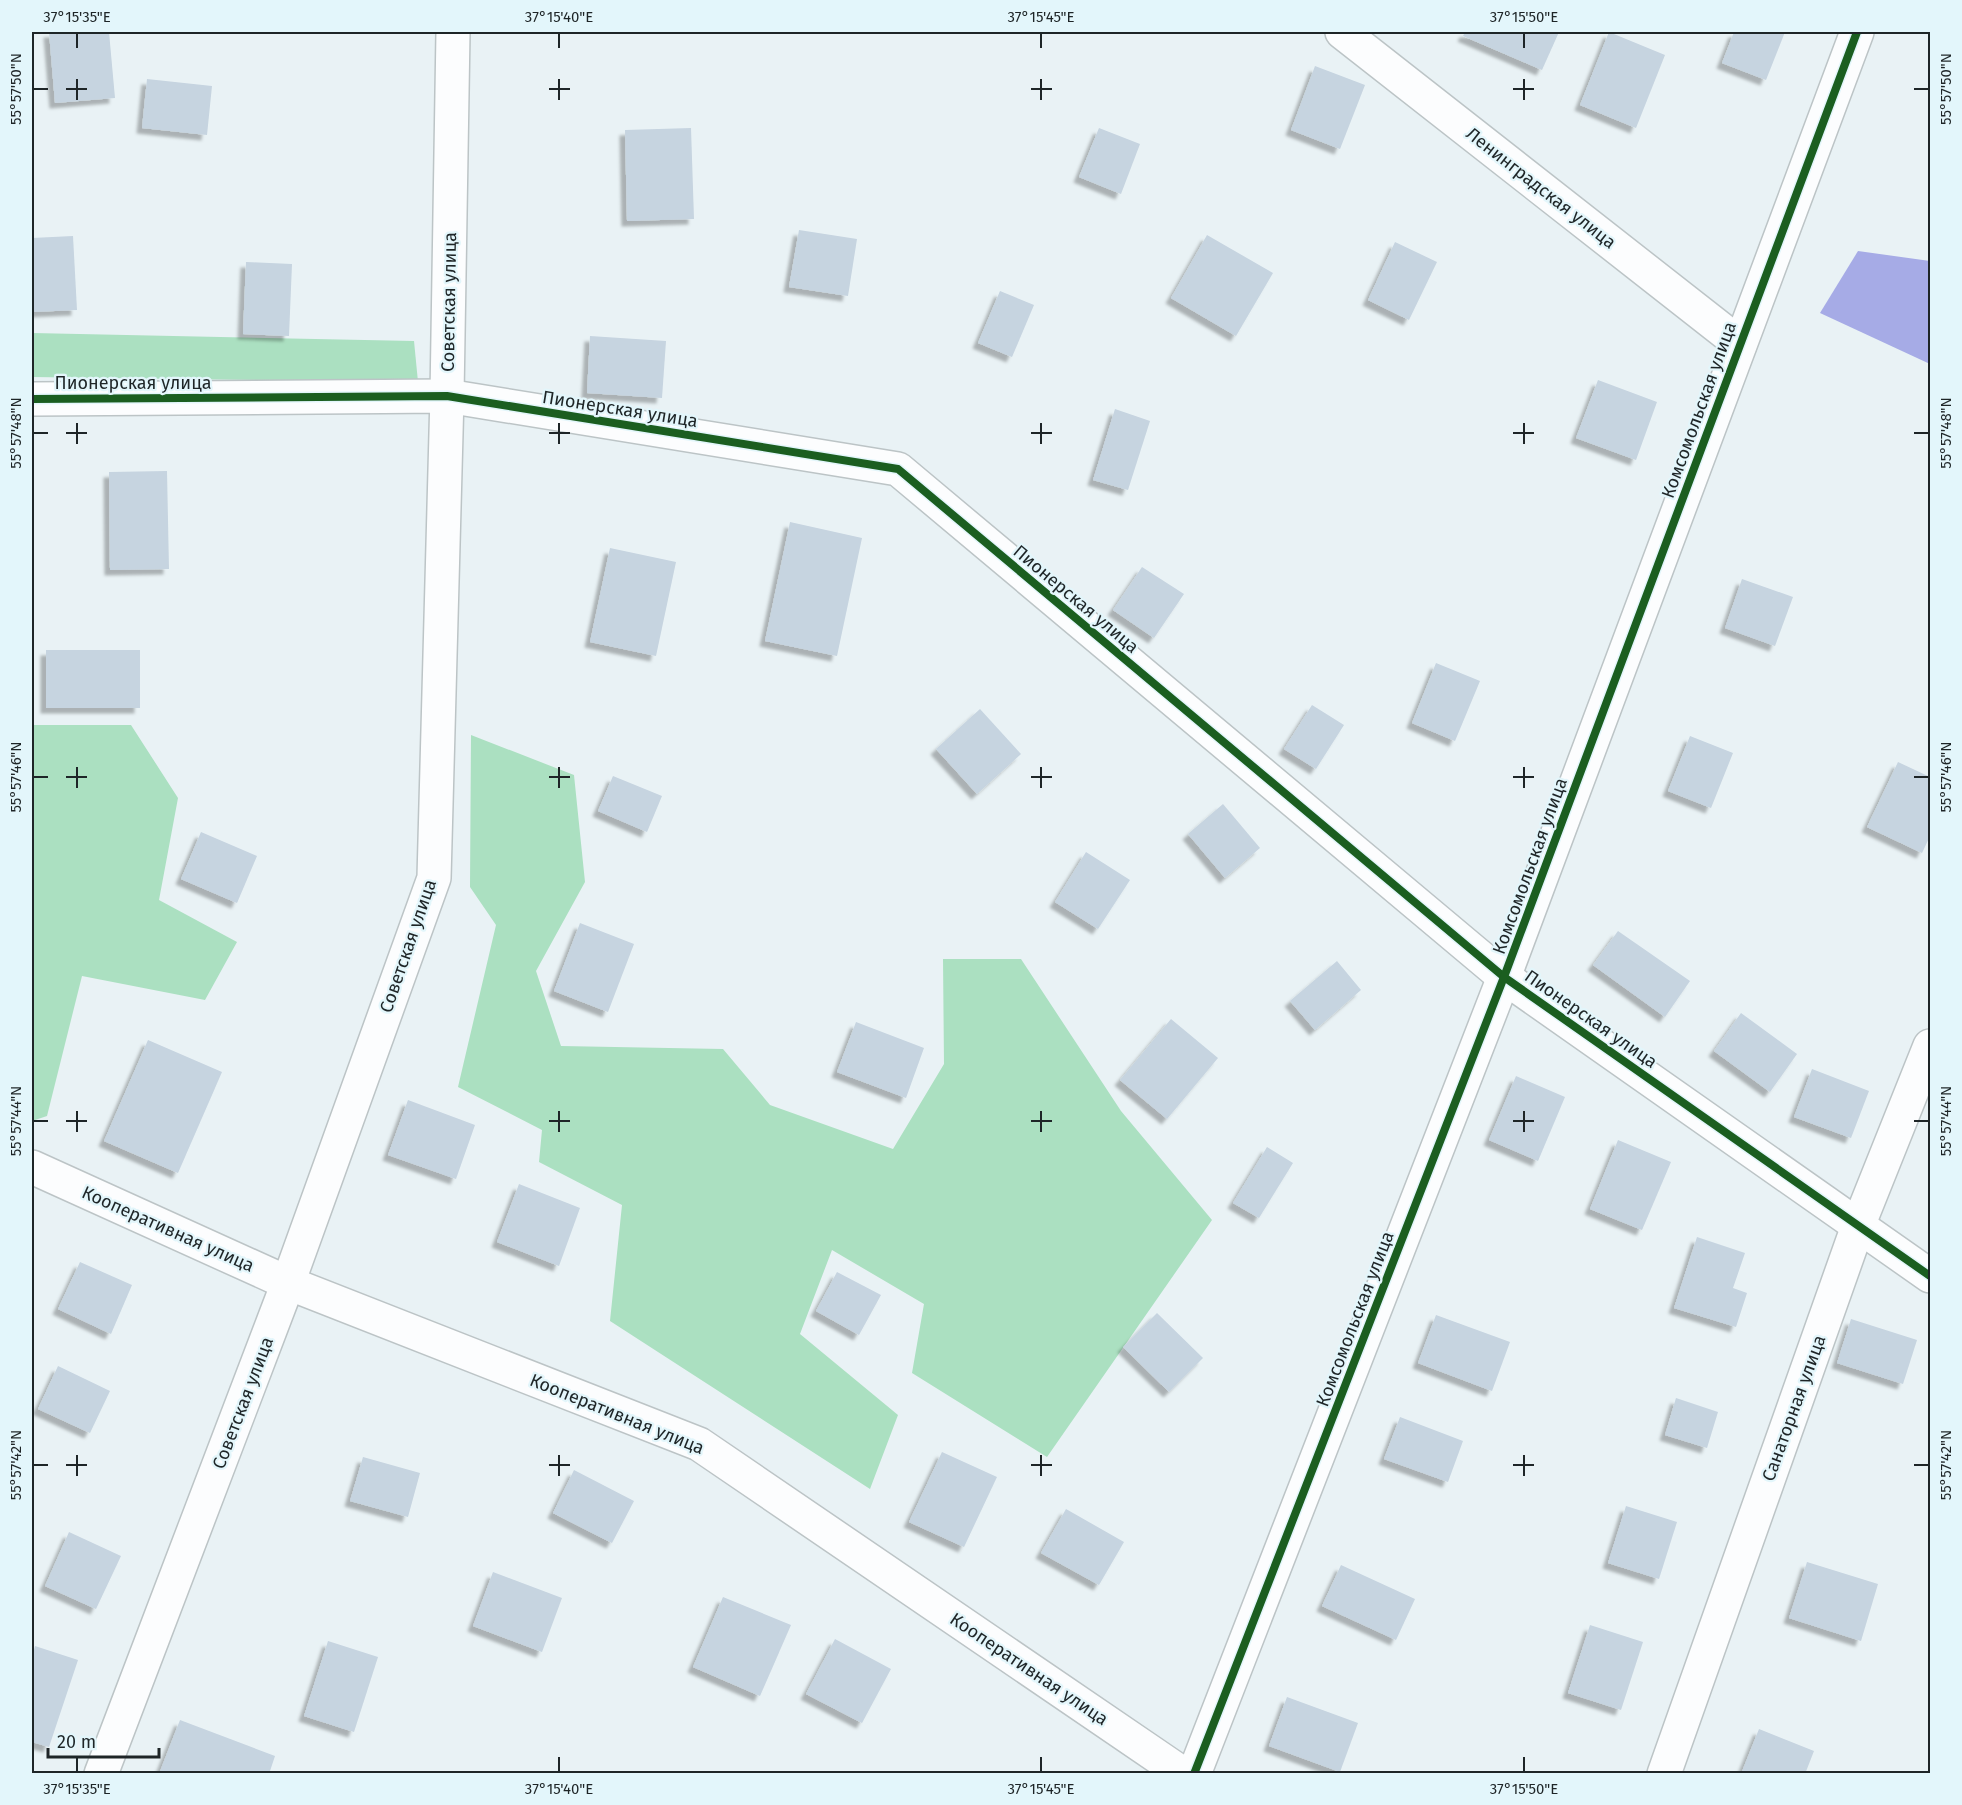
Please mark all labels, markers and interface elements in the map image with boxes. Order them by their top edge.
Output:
text: 37°15'35"E [43,8,111,26]
text: 37°15'40"E [525,8,593,26]
text: 37°15'45"E [1007,8,1075,26]
text: 37°15'50"E [1490,8,1558,26]
text: 55°57'50"N [7,53,25,125]
text: 55°57'50"N [1937,53,1955,125]
street label: Ленинградская улица [1462,123,1620,253]
street label: Советская улица [437,232,461,372]
street label: Комсомольская улица [1657,319,1741,501]
street label: Пионерская улица [55,372,211,394]
street label: Пионерская улица [541,386,699,432]
text: 55°57'48"N [7,397,25,469]
text: 55°57'48"N [1937,397,1955,469]
street label: Пионерская улица [1009,540,1143,658]
text: 55°57'46"N [7,741,25,813]
text: 55°57'46"N [1937,741,1955,813]
street label: Комсомольская улица [1488,775,1572,957]
street label: Советская улица [375,876,441,1016]
street label: Пионерская улица [1520,965,1662,1073]
text: 55°57'44"N [7,1086,25,1156]
text: 55°57'44"N [1937,1086,1955,1156]
street label: Кооперативная улица [79,1181,257,1277]
street label: Комсомольская улица [1311,1228,1399,1410]
street label: Санаторная улица [1757,1332,1831,1484]
street label: Советская улица [208,1334,278,1472]
street label: Кооперативная улица [527,1369,707,1459]
text: 55°57'42"N [7,1430,25,1500]
text: 55°57'42"N [1937,1430,1955,1500]
street label: Кооперативная улица [946,1608,1112,1730]
scale bar [48,1721,159,1759]
text: 20 m [57,1731,96,1753]
text: 37°15'35"E [43,1780,111,1798]
text: 37°15'40"E [525,1780,593,1798]
text: 37°15'45"E [1007,1780,1075,1798]
text: 37°15'50"E [1490,1780,1558,1798]

